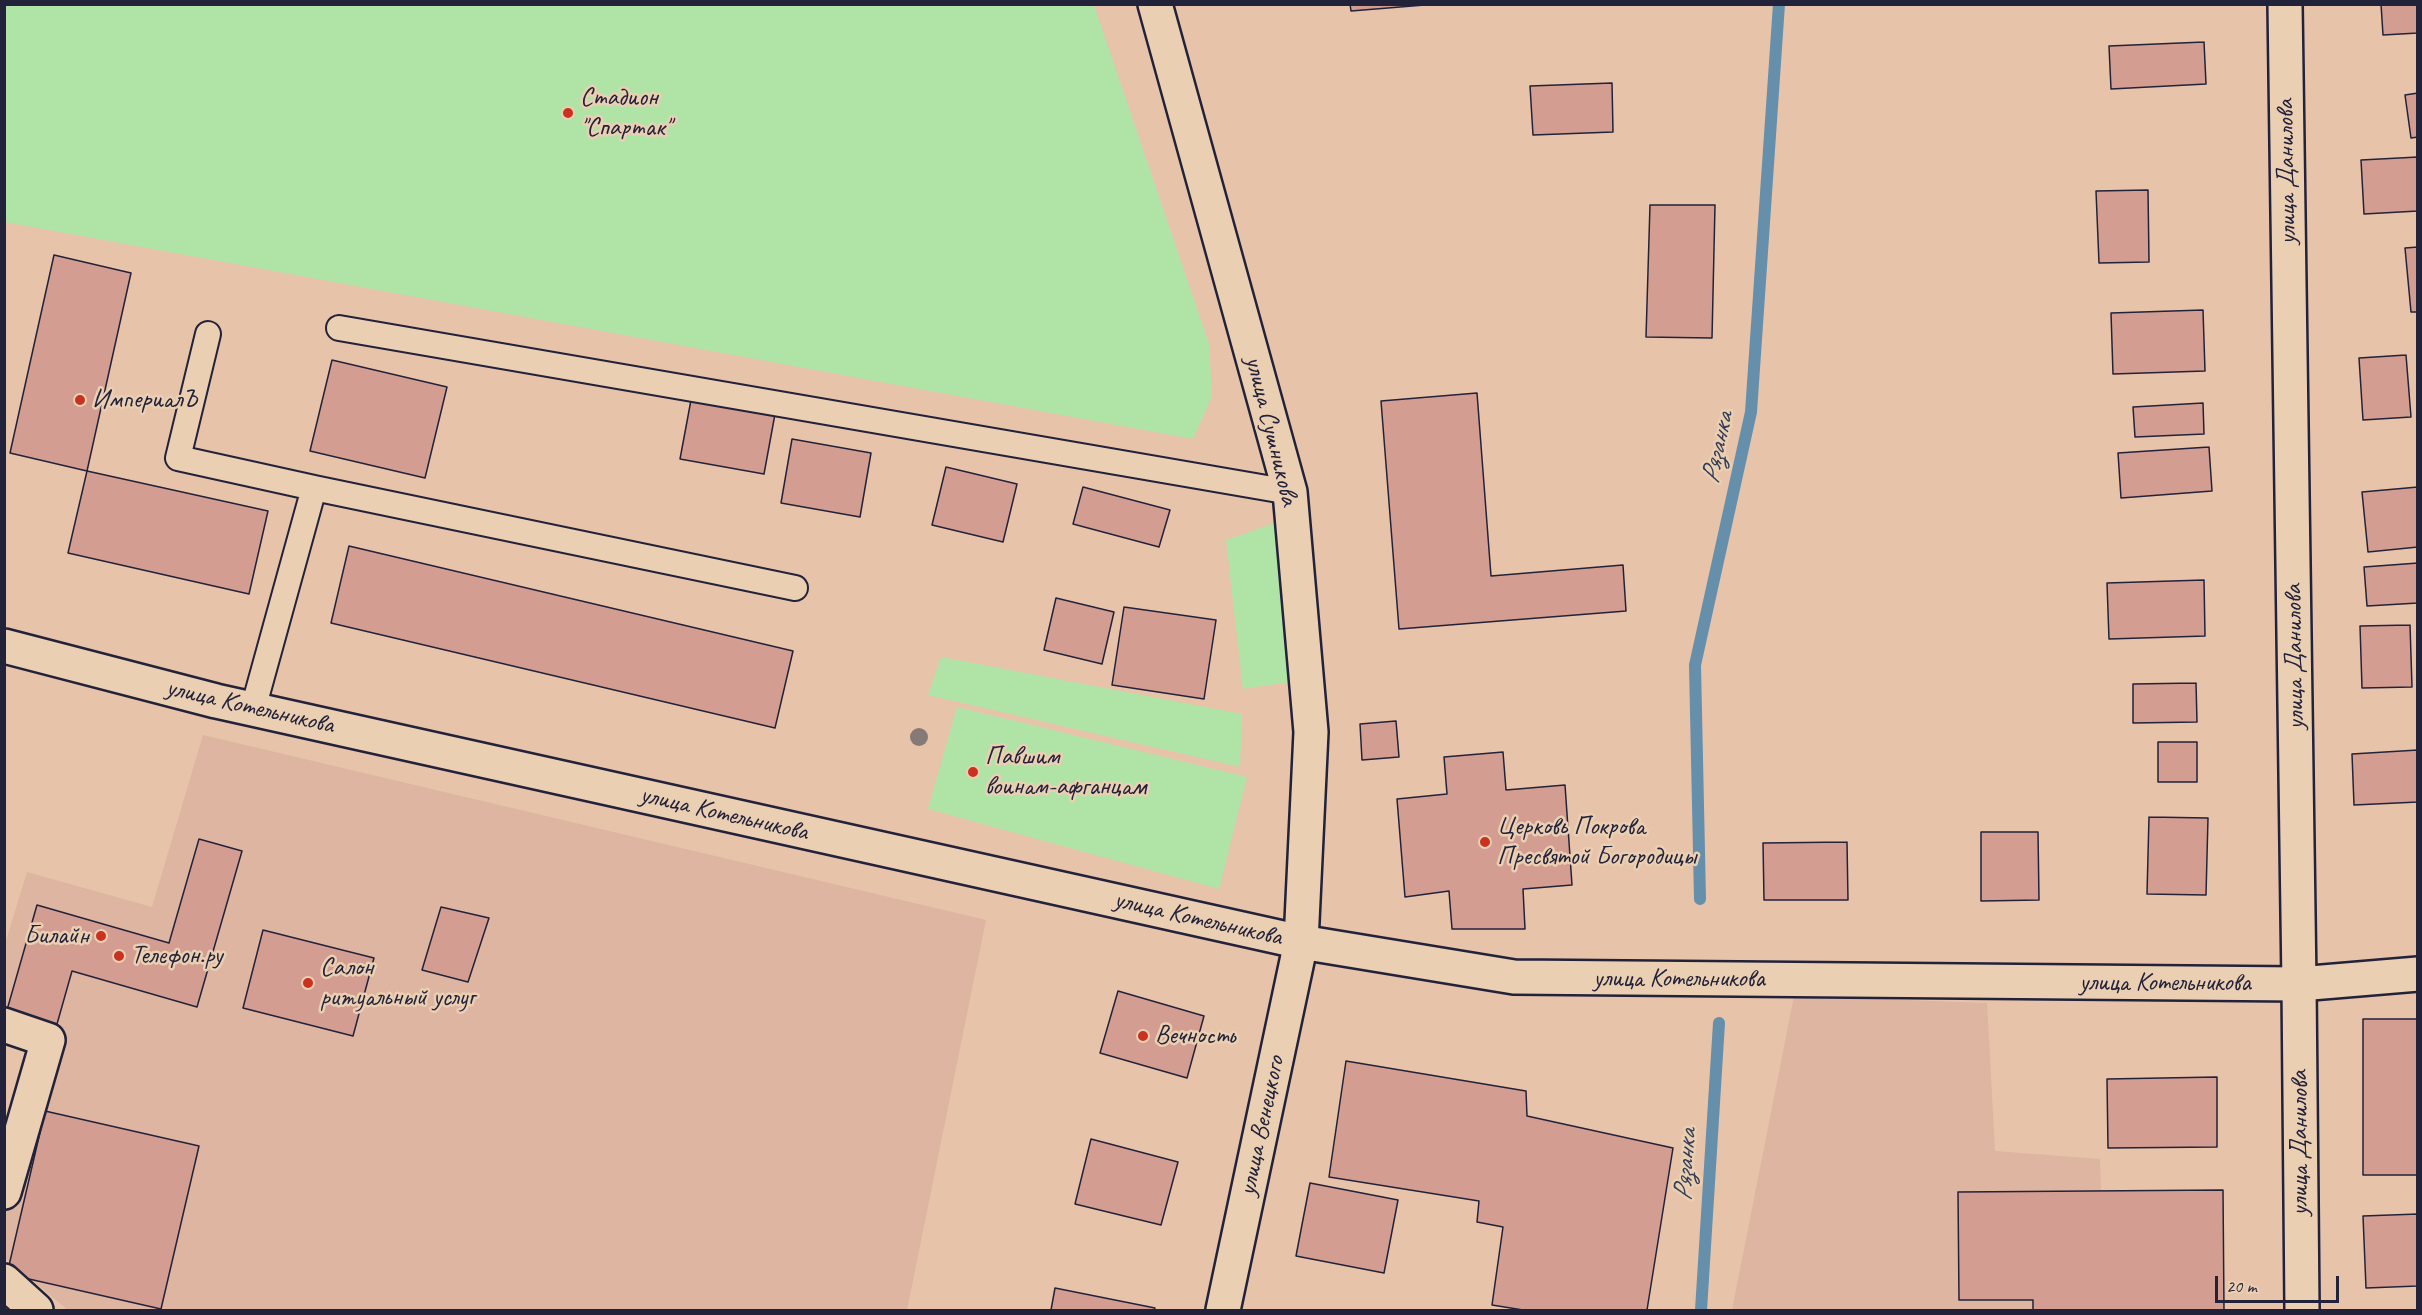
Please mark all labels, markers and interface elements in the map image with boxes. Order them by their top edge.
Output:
place label: Стадион "Спартак" [580,82,671,144]
street label: улица Данилова [2270,99,2304,245]
marker: Стадион "Спартак" [561,106,575,120]
street label: улица Сушникова [1237,353,1305,509]
place label: ИмпериалЪ [92,384,197,416]
marker: ИмпериалЪ [73,393,87,407]
water label: Рязанка [1695,410,1741,486]
street label: улица Данилова [2278,584,2312,730]
street label: улица Котельникова [163,673,337,741]
place label: Павшим воинам-афганцам [985,741,1146,802]
marker: Павшим воинам-афганцам [966,765,980,779]
street label: улица Котельникова [637,780,811,848]
place label: Церковь Покрова Пресвятой Богородицы [1497,811,1696,873]
marker: Церковь Покрова Пресвятой Богородицы [1478,835,1492,849]
street label: улица Котельникова [1111,885,1285,953]
place label: Билайн [24,920,89,952]
marker: Билайн [94,929,108,943]
place label: Телефон.ру [131,940,222,972]
marker: Телефон.ру [112,949,126,963]
place label: Салон ритуальный услуг [320,952,474,1014]
street label: улица Котельникова [1593,963,1765,995]
street label: улица Котельникова [2079,967,2251,999]
marker: Салон ритуальный услуг [301,976,315,990]
place label: Вечность [1155,1020,1235,1052]
marker: Вечность [1136,1029,1150,1043]
street label: улица Венецкого [1232,1053,1292,1199]
street label: улица Данилова [2284,1070,2316,1216]
water label: Рязанка [1667,1128,1705,1202]
scale bar [2218,1264,2342,1302]
text: 20 m [2226,1275,2257,1297]

